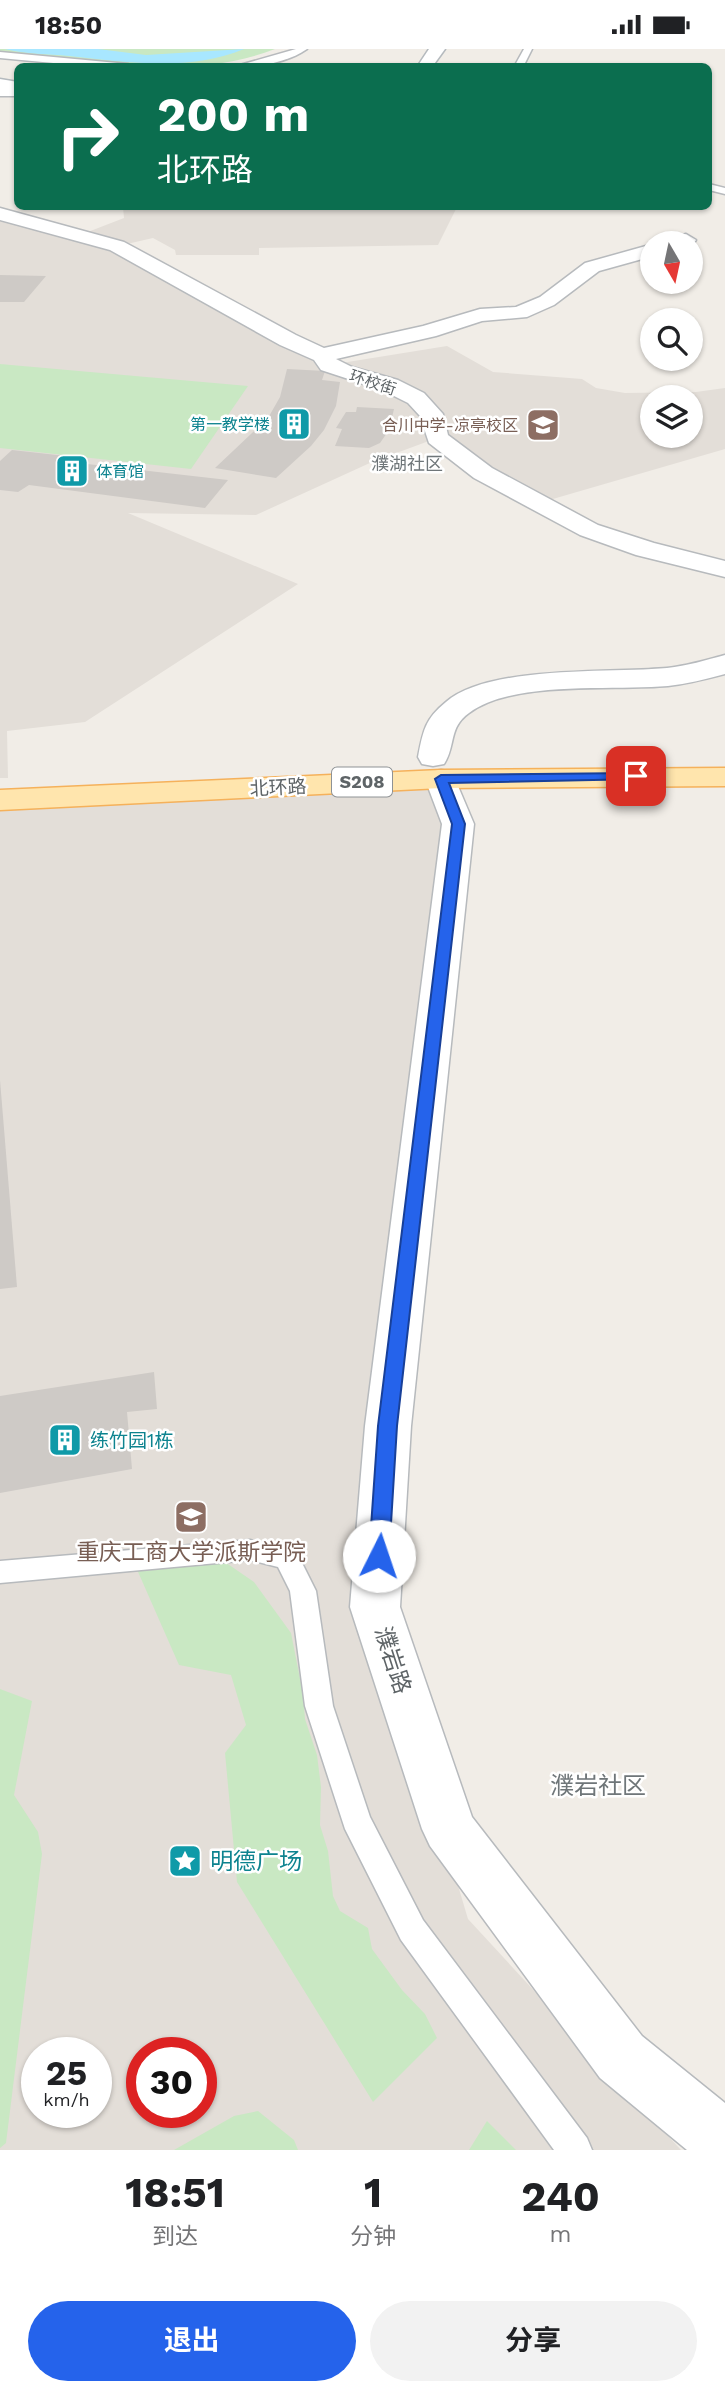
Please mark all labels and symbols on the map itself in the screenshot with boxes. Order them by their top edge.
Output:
north arrow [640,231,704,294]
street label: 环校街 [347,366,399,399]
building icon: 第一教学楼 [275,405,313,443]
school or university icon: 合川中学-凉亭校区 [524,406,562,444]
place label: 第一教学楼 [190,415,270,434]
place label: 合川中学-凉亭校区 [382,416,518,435]
building icon: 体育馆 [53,452,91,490]
district label: 濮湖社区 [371,453,443,474]
place label: 体育馆 [96,462,144,481]
pin [606,746,666,806]
road number: S208 [332,767,392,797]
street label: 北环路 [249,775,307,800]
building icon: 练竹园1栋 [46,1421,84,1459]
place label: 练竹园1栋 [90,1429,173,1452]
school or university icon: 重庆工商大学派斯学院 [172,1498,210,1536]
position arrow [342,1519,416,1593]
place label: 重庆工商大学派斯学院 [76,1539,306,1566]
street label: 濮岩路 [369,1623,416,1697]
district label: 濮岩社区 [550,1772,646,1800]
place icon: 明德广场 [166,1842,204,1880]
place label: 明德广场 [210,1848,302,1875]
speed limit sign: 30 [126,2037,217,2128]

